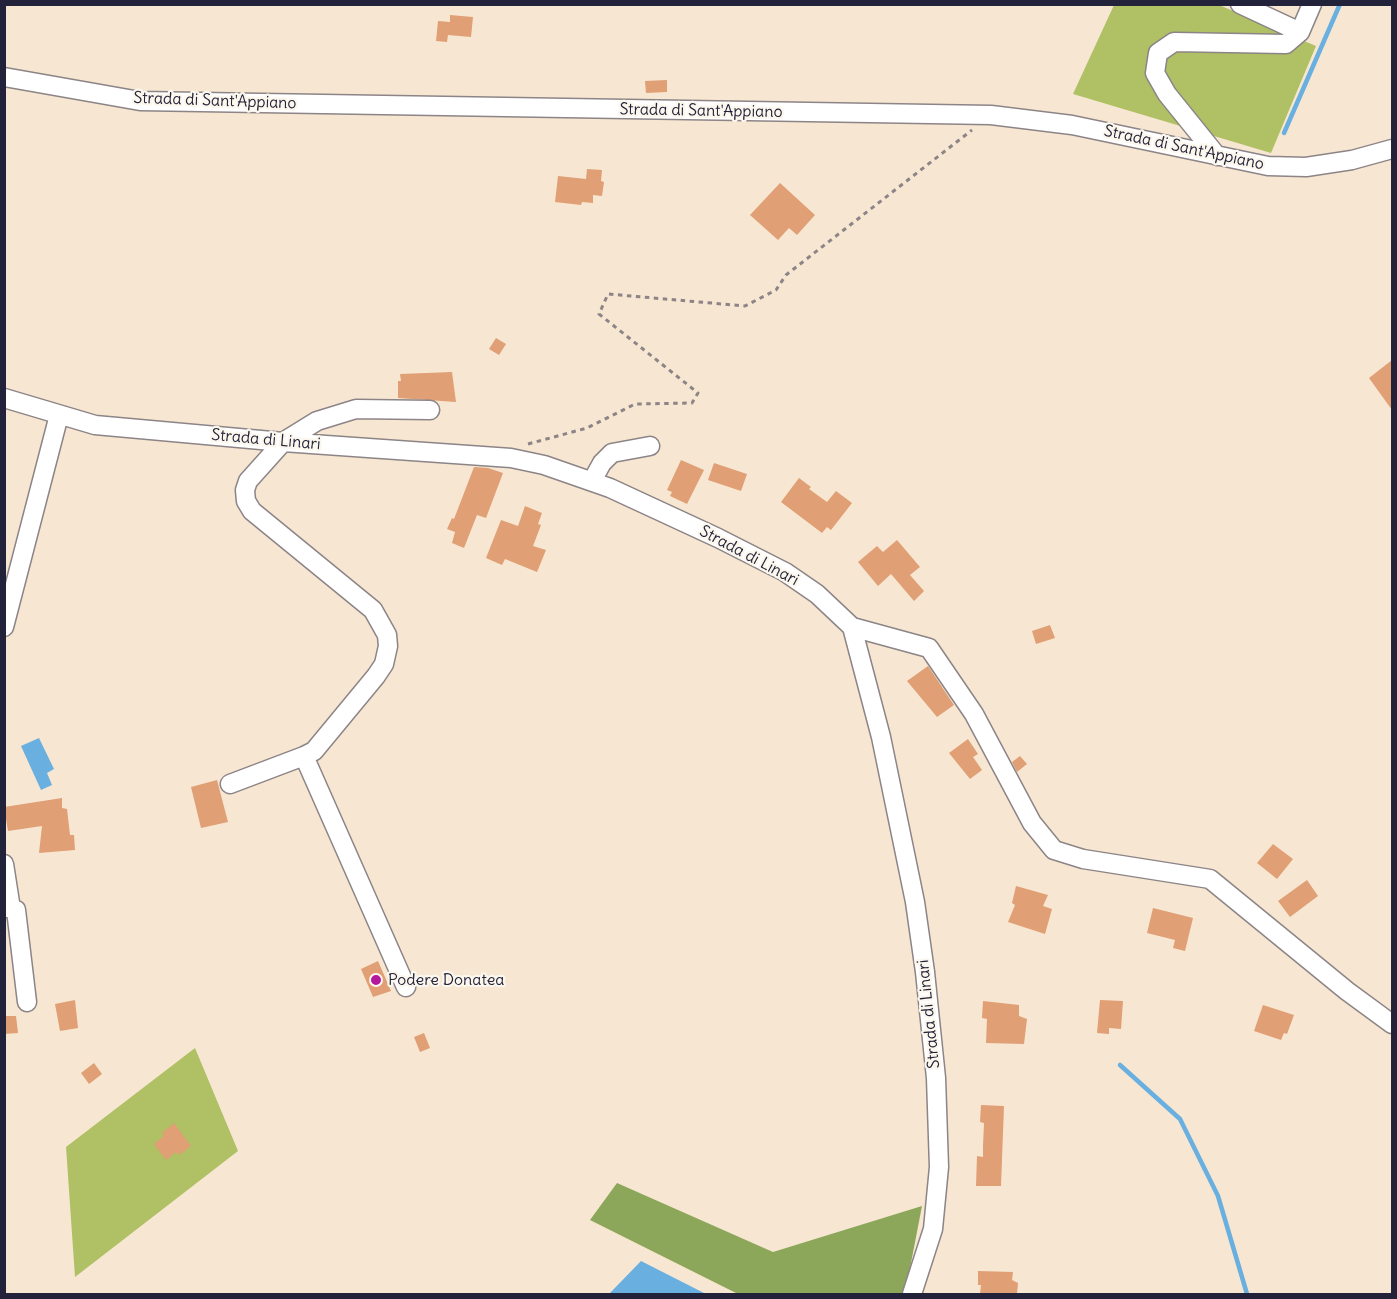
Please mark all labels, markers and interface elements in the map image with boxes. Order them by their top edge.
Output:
street label: Strada di Sant'Appiano [133,89,297,113]
street label: Strada di Sant'Appiano [619,100,783,122]
street label: Strada di Sant'Appiano [1102,122,1266,174]
street label: Strada di Linari [211,426,321,454]
street label: Strada di Linari [696,522,802,590]
street label: Strada di Linari [914,959,944,1069]
place label: Podere Donatea [388,970,504,990]
marker: Podere Donatea [369,973,383,987]

